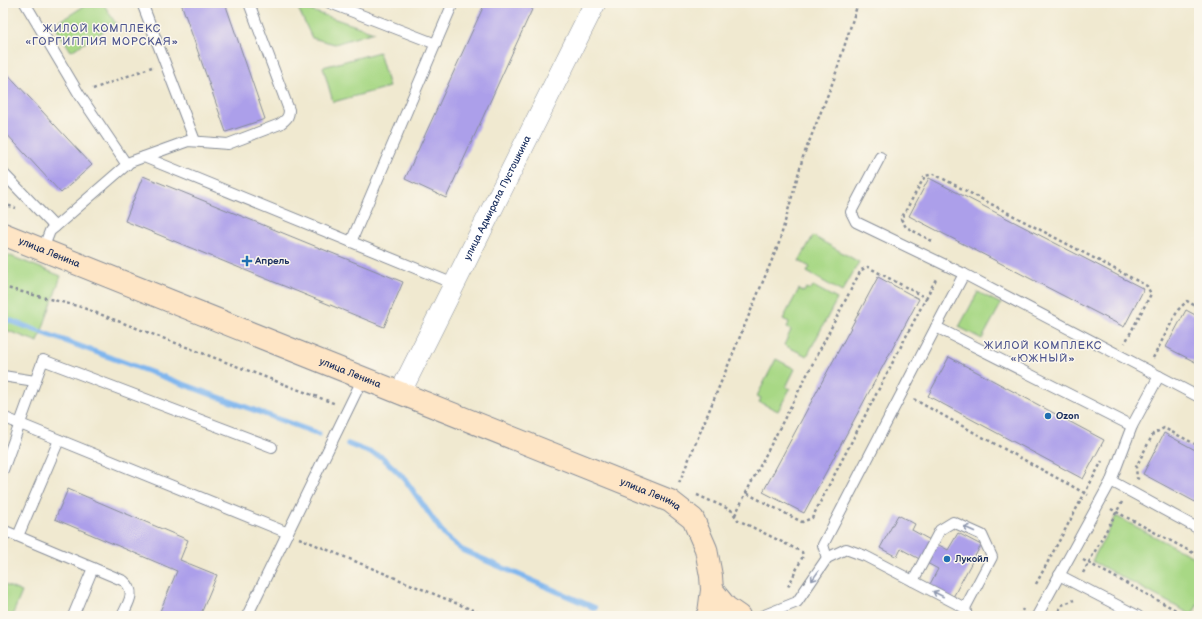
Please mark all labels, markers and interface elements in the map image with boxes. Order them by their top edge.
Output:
district label: ЖИЛОЙ КОМПЛЕКС «ГОРГИППИЯ МОРСКАЯ» [25,22,179,48]
street label: улица Адмирала Пустошкина [461,134,534,262]
street label: улица Ленина [17,235,82,270]
place label: Апрель [254,255,290,267]
marker: Апрель [242,256,252,266]
district label: ЖИЛОЙ КОМПЛЕКС «ЮЖНЫЙ» [984,339,1102,365]
street label: улица Ленина [318,355,383,391]
place label: Ozon [1056,410,1080,422]
marker: Ozon [1043,411,1053,421]
street label: улица Ленина [618,476,683,513]
one-way arrow [964,525,976,532]
place label: Лукойл [954,553,989,565]
marker: Лукойл [942,554,952,564]
one-way arrow [811,570,819,581]
one-way arrow [932,590,944,597]

